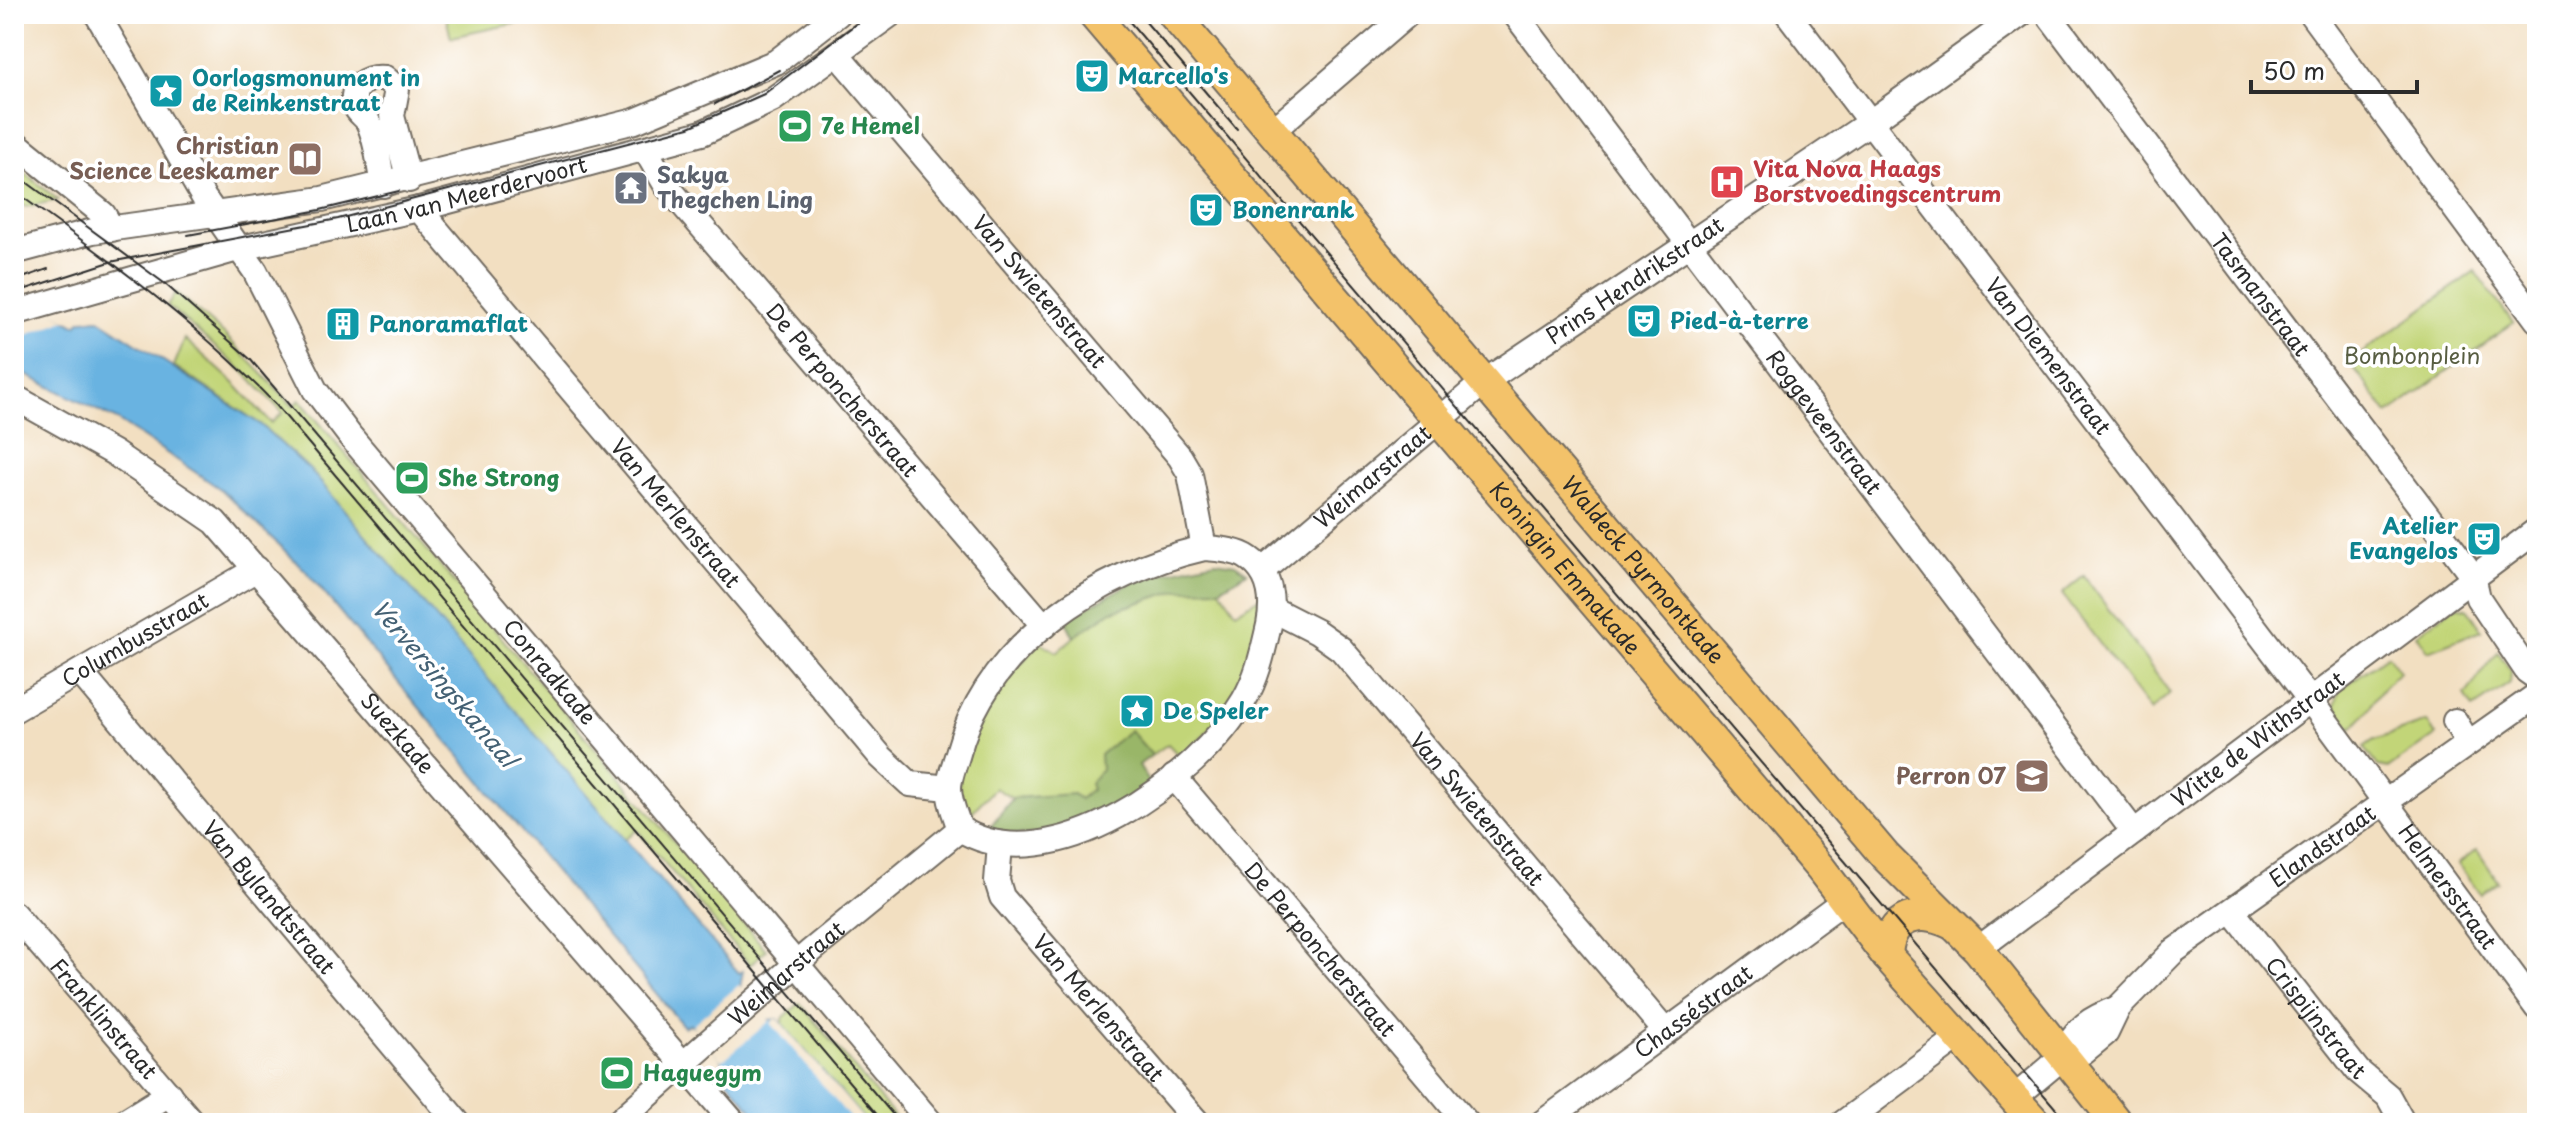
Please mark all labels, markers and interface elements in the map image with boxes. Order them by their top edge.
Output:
scale bar [2251,44,2417,94]
text: 50 m [2263,52,2325,88]
theatre icon: Marcello's [1073,57,1111,95]
place label: Marcello's [1118,58,1229,91]
place label: Oorlogsmonument in de Reinkenstraat [192,60,420,118]
place icon: Oorlogsmonument in de Reinkenstraat [147,72,185,110]
sports icon: 7e Hemel [776,107,814,145]
place label: 7e Hemel [821,108,920,141]
place label: Christian Science Leeskamer [69,128,280,186]
library icon: Christian Science Leeskamer [286,140,324,178]
street label: Laan van Meerdervoort [343,147,590,239]
place label: Vita Nova Haags Borstvoedingscentrum [1753,151,2001,209]
place label: Sakya Thegchen Ling [657,157,813,215]
hospital icon: Vita Nova Haags Borstvoedingscentrum [1708,163,1746,201]
temple icon: Sakya Thegchen Ling [612,169,650,207]
theatre icon: Bonenrank [1187,191,1225,229]
place label: Bonenrank [1232,192,1355,225]
street label: Van Swietenstraat [965,207,1115,375]
street label: Prins Hendrikstraat [1539,208,1730,351]
street label: Tasmanstraat [2204,225,2319,363]
street label: Van Diemenstraat [1979,269,2120,441]
street label: De Perponcherstraat [759,295,927,484]
theatre icon: Pied-à-terre [1625,302,1663,340]
place label: Pied-à-terre [1670,303,1809,336]
building icon: Panoramaflat [324,305,362,343]
place label: Panoramaflat [369,306,528,339]
park label: Bombonplein [2344,338,2480,371]
street label: Roggeveenstraat [1759,342,1891,501]
street label: Weimarstraat [1306,416,1438,535]
street label: Van Merlenstraat [604,430,749,594]
sports icon: She Strong [393,459,431,497]
place label: She Strong [438,460,560,493]
street label: Waldeck Pyrmontkade [1555,468,1733,670]
street label: Koningin Emmakade [1483,473,1650,661]
place label: Atelier Evangelos [2349,508,2459,566]
theatre icon: Atelier Evangelos [2465,520,2503,558]
street label: Columbusstraat [55,583,214,694]
water label: Verversingskanaal [364,591,529,777]
street label: Conradkade [496,611,605,731]
street label: Witte de Withstraat [2163,662,2351,814]
street label: Suezkade [354,684,443,781]
place icon: De Speler [1118,692,1156,730]
place label: De Speler [1163,693,1269,726]
street label: Van Swietenstraat [1403,724,1553,892]
school or university icon: Perron 07 [2013,757,2051,795]
place label: Perron 07 [1896,758,2006,791]
street label: Elandstraat [2262,796,2382,894]
street label: Van Bylandtstraat [196,812,344,981]
street label: Helmersstraat [2392,816,2506,956]
street label: De Perponcherstraat [1238,854,1405,1043]
street label: Weimarstraat [720,912,851,1033]
street label: Van Merlenstraat [1026,926,1173,1088]
street label: Crispijnstraat [2259,949,2374,1086]
street label: Franklinstraat [43,950,166,1086]
street label: Chasséstraat [1626,956,1759,1065]
sports icon: Haguegym [598,1054,636,1092]
place label: Haguegym [643,1055,762,1088]

